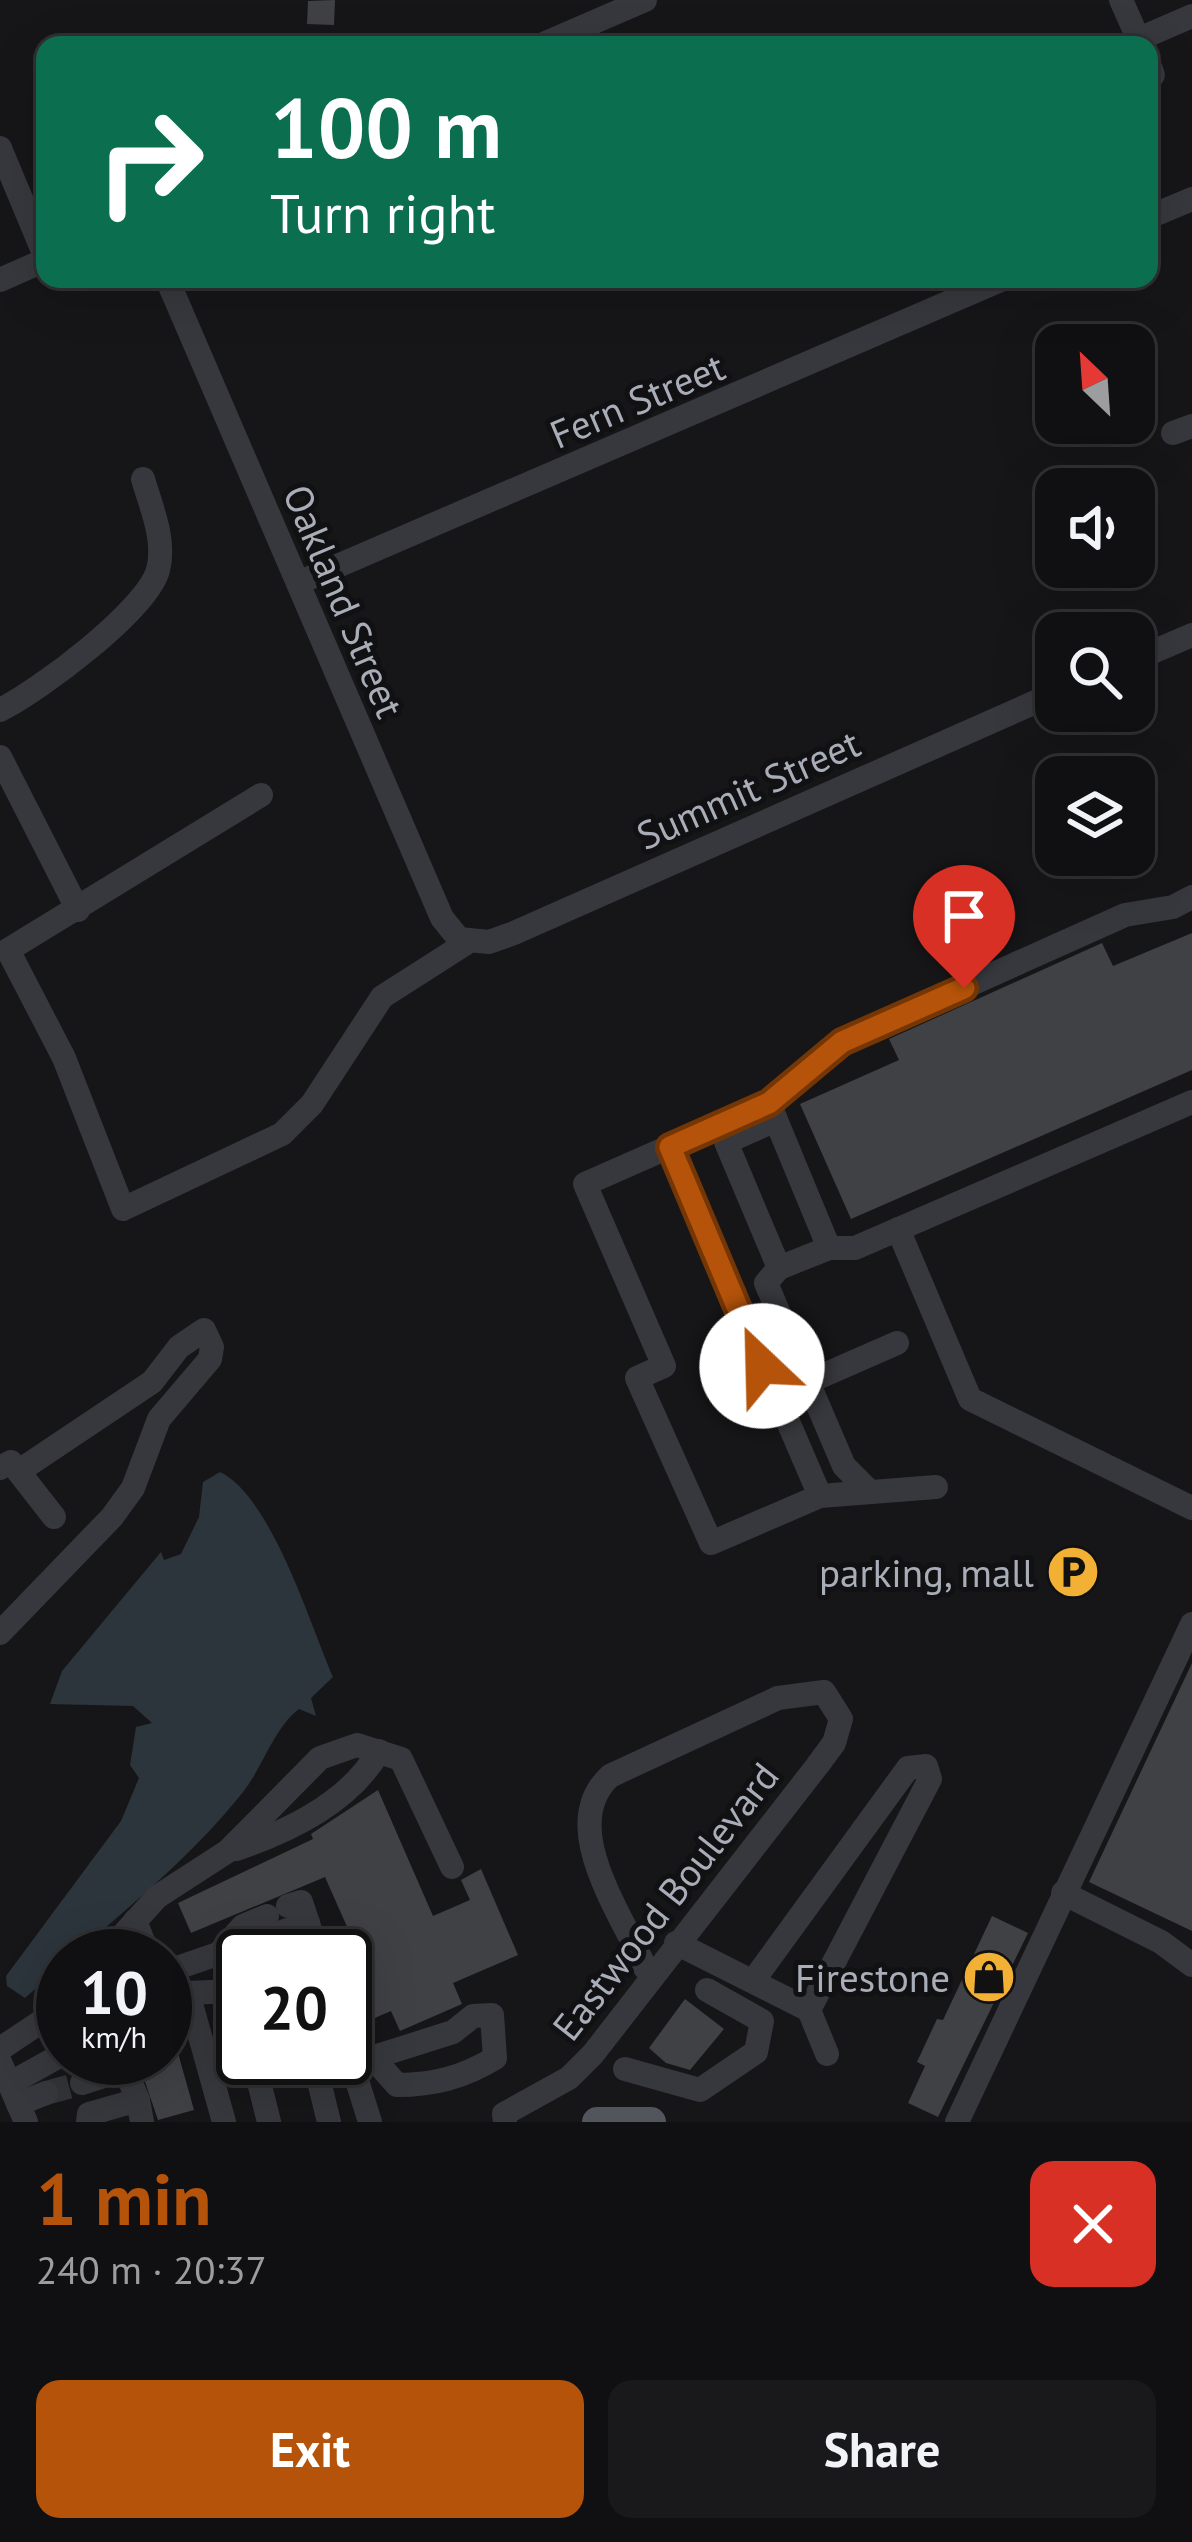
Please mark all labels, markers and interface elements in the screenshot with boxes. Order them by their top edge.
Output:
text: 100 m [270,72,502,181]
icon: right [72,84,228,240]
text: Turn right [270,178,495,248]
north arrow [1035,324,1155,444]
map controls [1035,324,1155,876]
street label: Fern Street [542,340,732,460]
button: sound [1035,468,1155,588]
street label: Oakland Street [272,477,416,725]
button: search [1035,612,1155,732]
street label: Summit Street [629,717,867,861]
button: layers [1035,756,1155,876]
pin [913,865,1015,988]
icon: arrive [931,883,997,949]
position arrow [699,1303,825,1429]
parking icon: parking, mall [1045,1544,1101,1600]
place label: parking, mall [819,1547,1035,1598]
street label: Eastwood Boulevard [541,1752,789,2050]
speed limit sign: 20 [216,1929,372,2085]
shop icon: Firestone [961,1949,1017,2005]
place label: Firestone [795,1952,950,2003]
text: 10 [80,1953,148,2031]
text: km/h [81,2017,147,2056]
text: 1 min [36,2152,212,2245]
button: close [1030,2161,1156,2287]
text: 240 m · 20:37 [36,2244,267,2295]
button: Exit [36,2380,584,2518]
button: Share [608,2380,1156,2518]

